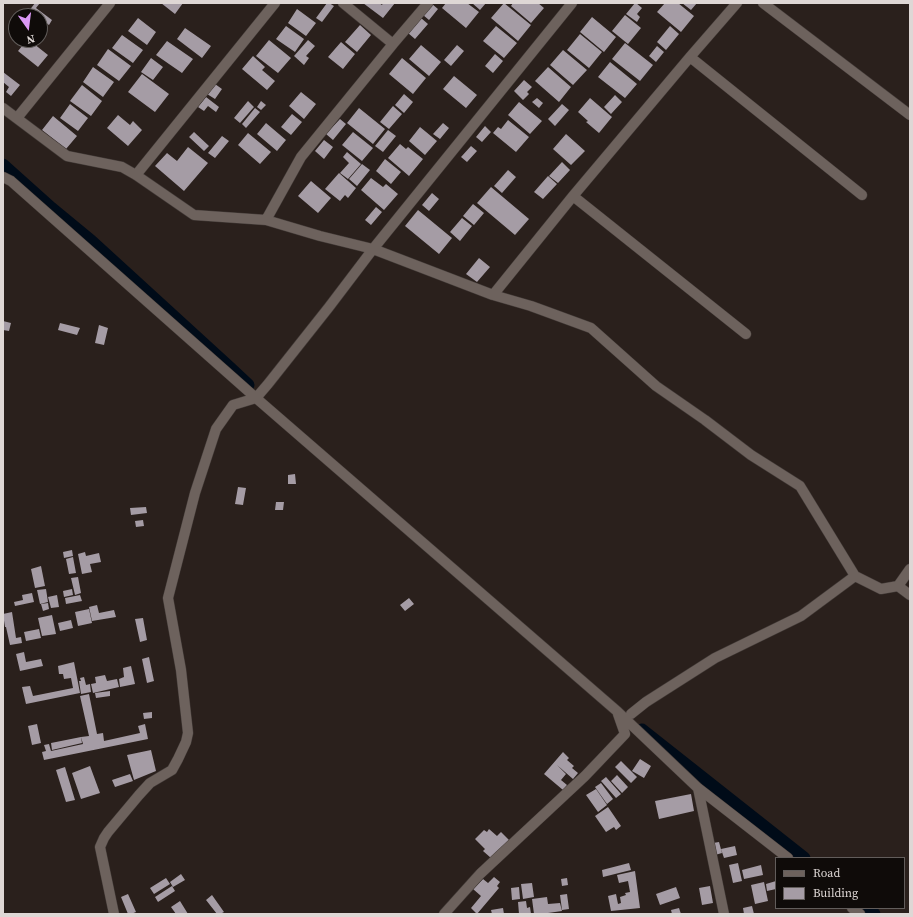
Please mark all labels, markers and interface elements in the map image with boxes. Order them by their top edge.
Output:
north arrow [8,8,48,48]
text: N [25,31,36,47]
legend [775,857,905,909]
text: Road [813,865,840,881]
text: Building [813,885,858,901]

